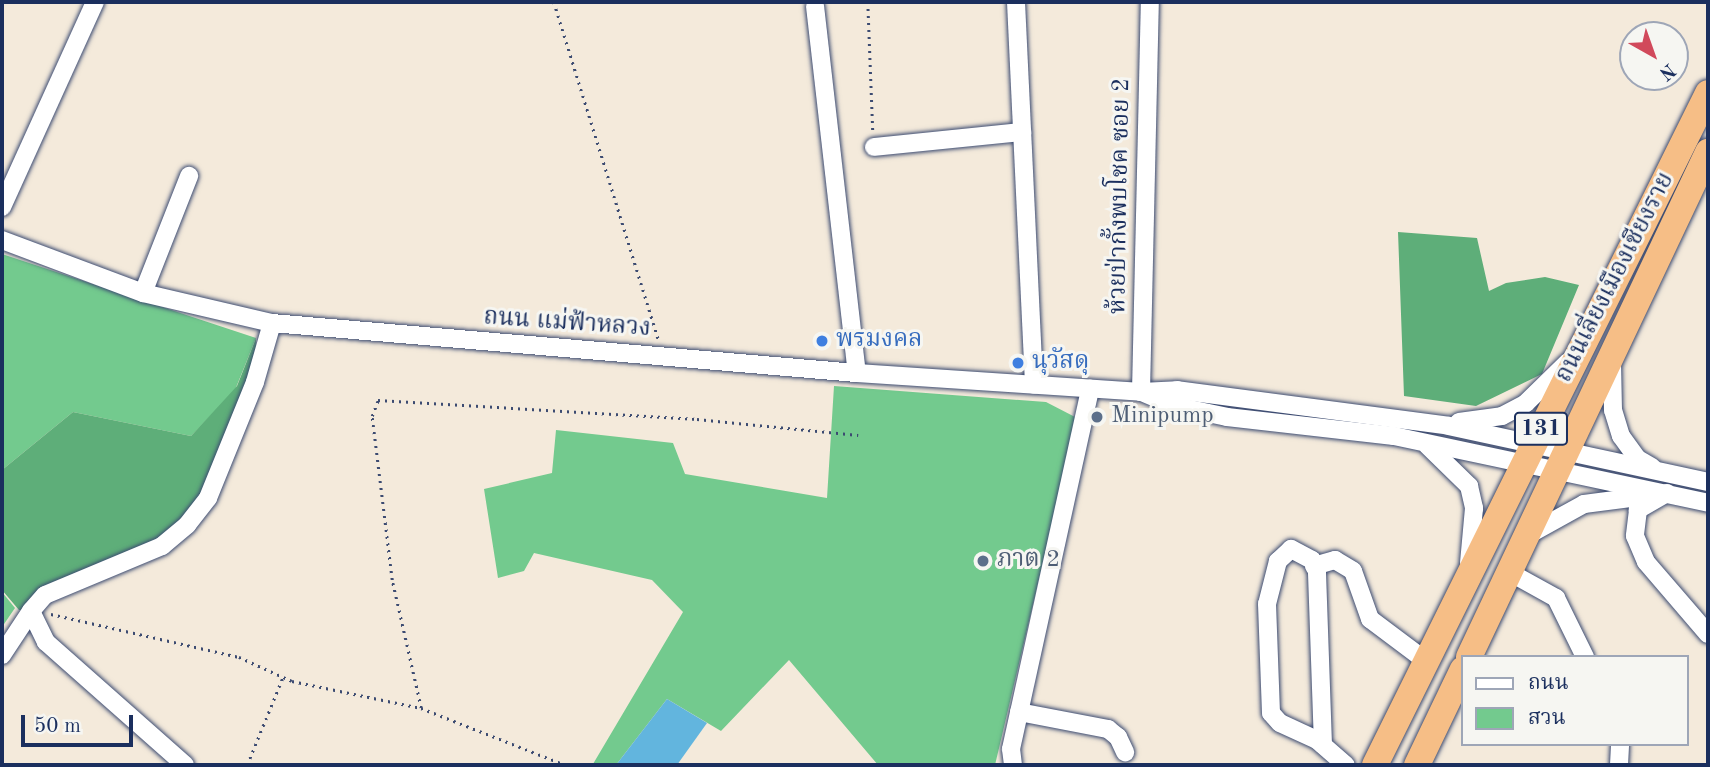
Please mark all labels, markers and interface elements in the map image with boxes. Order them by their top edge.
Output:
north arrow [1619,21,1689,91]
text: N [1655,59,1678,83]
street label: ห้วยป่ากั้งพบโชค ซอย 2 [1105,78,1137,314]
street label: ถนนเลี่ยงเมืองเชียงราย [1551,168,1681,388]
street label: ถนน แม่ฟ้าหลวง [483,304,651,344]
place label: พรมงคล [836,327,923,355]
marker: พรมงคล [814,333,830,349]
place label: นุวัสดุ [1032,349,1089,377]
marker: นุวัสดุ [1010,355,1026,371]
place label: Minipump [1111,403,1214,431]
marker: Minipump [1089,409,1105,425]
road number: 131 [1513,410,1569,448]
place label: ภาต 2 [997,547,1060,575]
marker: ภาต 2 [975,553,991,569]
legend [1462,655,1689,746]
text: ถนน [1528,673,1569,694]
scale bar [24,700,136,744]
text: สวน [1528,708,1566,729]
text: 50 m [34,716,81,737]

